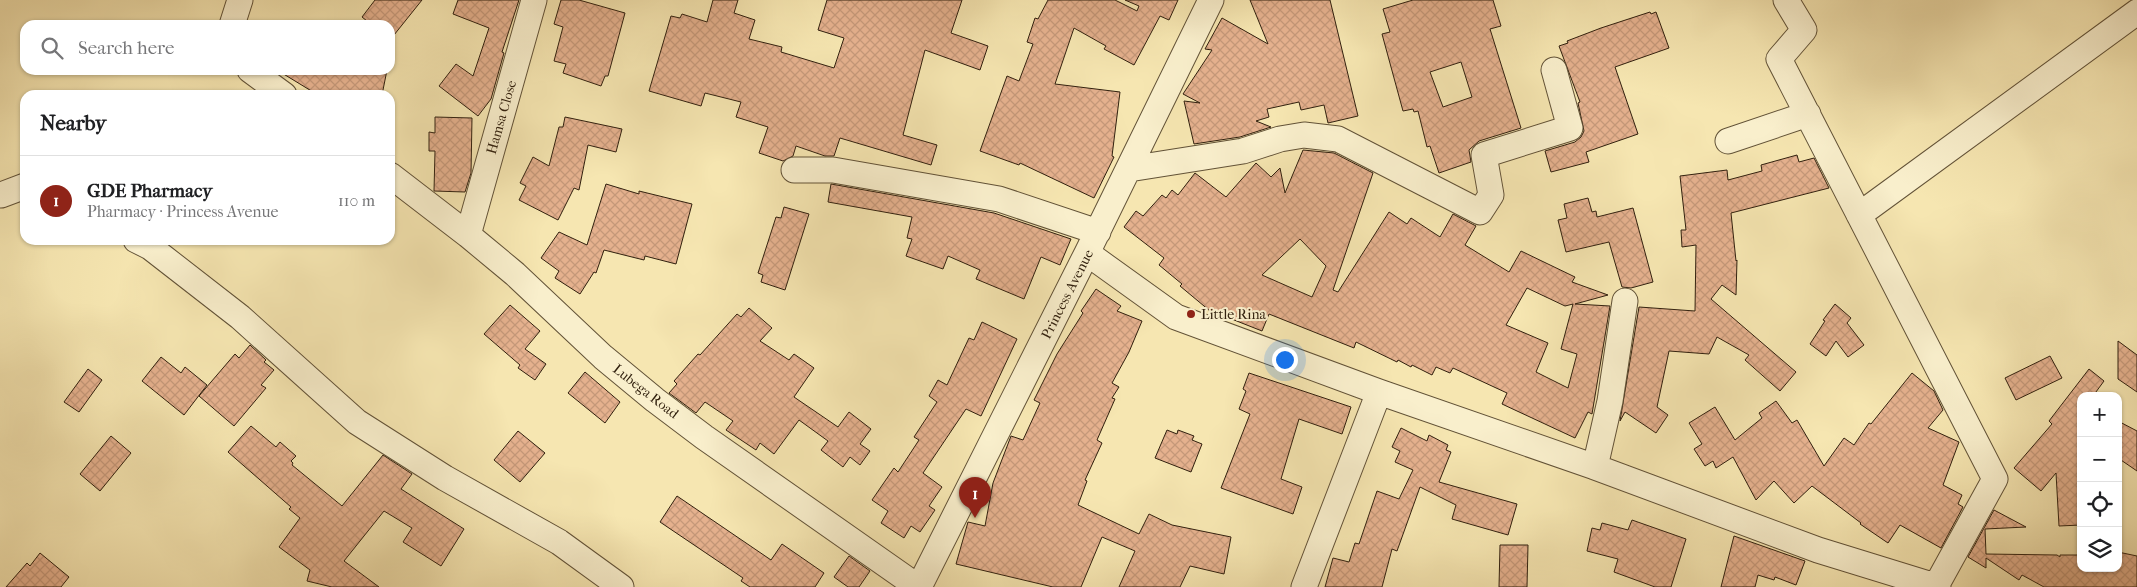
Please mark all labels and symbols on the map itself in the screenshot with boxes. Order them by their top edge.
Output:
street label: Hamsa Close [483,78,520,156]
street label: Princess Avenue [1038,247,1097,342]
place label: Little Rina [1201,306,1267,323]
marker: Little Rina [1185,308,1197,320]
your location [1272,347,1298,373]
street label: Lubega Road [609,360,682,423]
pin: 1 [959,477,991,518]

